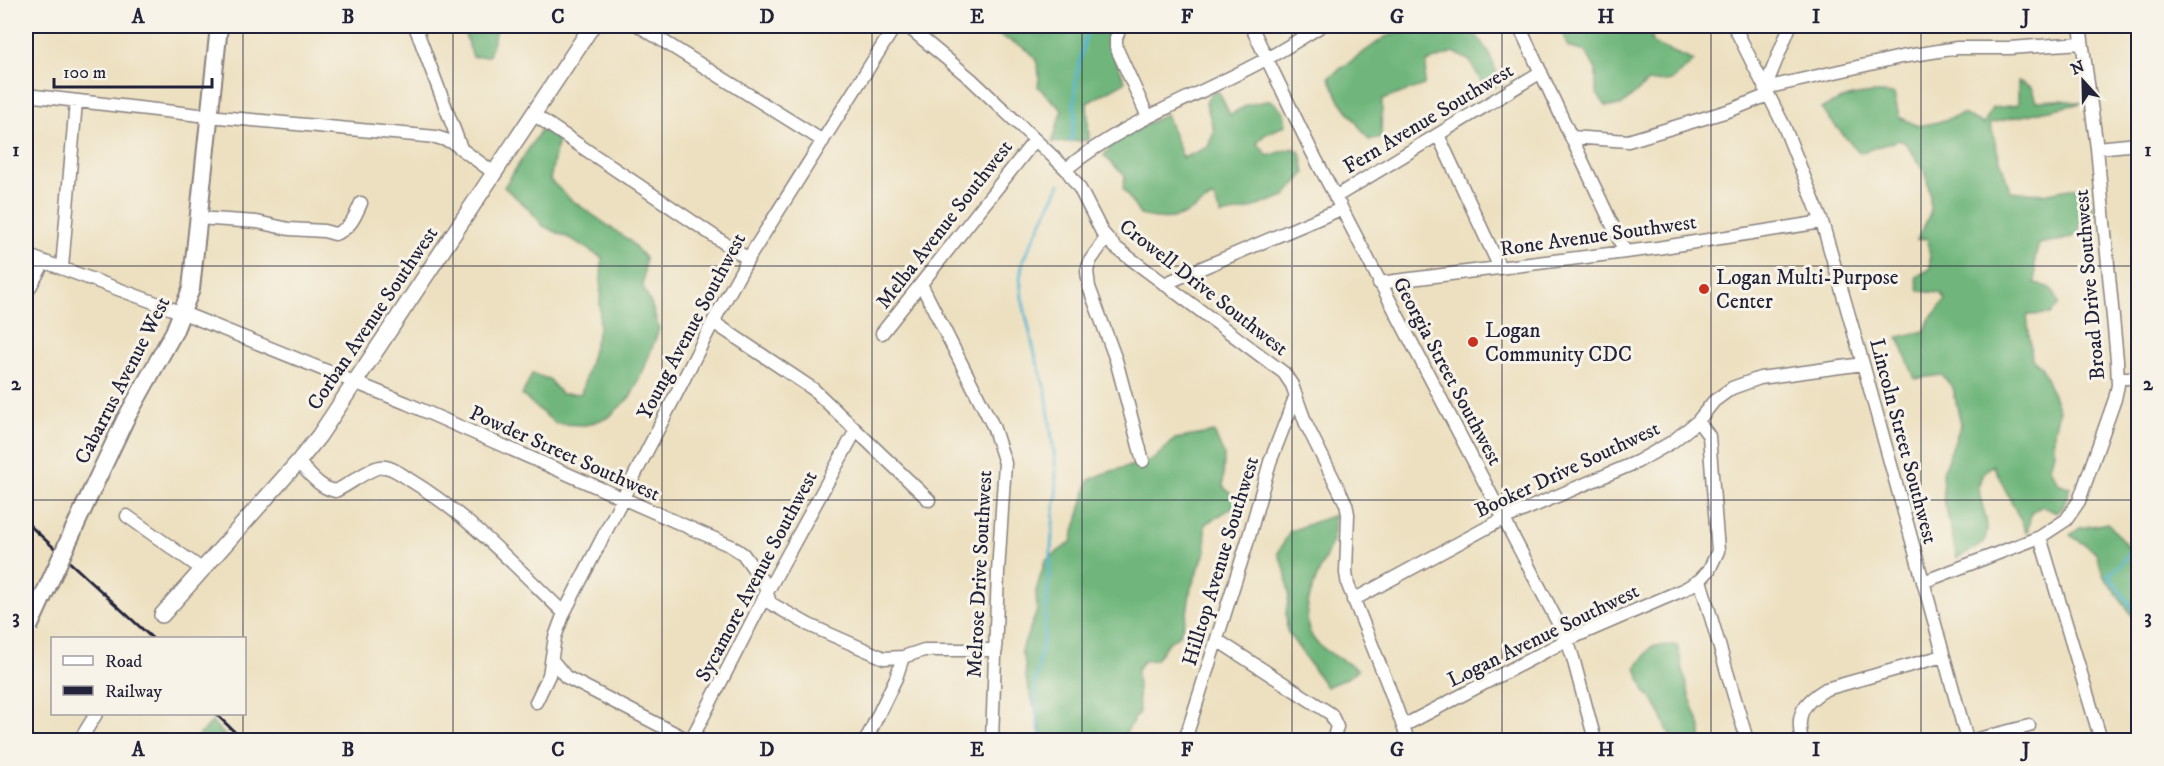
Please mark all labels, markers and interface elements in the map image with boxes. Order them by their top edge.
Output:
text: A [131,5,146,30]
text: B [342,5,354,30]
text: C [551,5,565,30]
text: D [760,5,775,30]
text: E [970,5,984,30]
text: F [1181,5,1194,30]
text: G [1390,5,1404,30]
text: H [1598,5,1615,30]
text: I [1812,5,1820,30]
text: J [2020,5,2030,30]
scale bar [54,51,212,89]
north arrow [2053,51,2113,111]
text: N [2068,56,2088,80]
street label: Fern Avenue Southwest [1339,58,1519,180]
text: 100 m [63,62,106,84]
street label: Melba Avenue Southwest [871,135,1019,314]
text: 1 [12,138,20,163]
text: 1 [2144,138,2152,163]
street label: Broad Drive Southwest [2069,188,2111,381]
street label: Rone Avenue Southwest [1498,209,1698,263]
street label: Crowell Drive Southwest [1114,214,1293,362]
street label: Corban Avenue Southwest [302,222,444,415]
street label: Young Avenue Southwest [632,228,752,424]
place label: Logan Multi-Purpose Center [1716,265,1899,315]
street label: Georgia Street Southwest [1386,273,1508,470]
marker: Logan Multi-Purpose Center [1697,282,1711,296]
street label: Cabarrus Avenue West [69,292,177,469]
place label: Logan Community CDC [1485,318,1632,368]
marker: Logan Community CDC [1466,335,1480,349]
street label: Lincoln Street Southwest [1863,336,1943,547]
text: 2 [11,372,22,397]
text: 2 [2143,372,2154,397]
street label: Powder Street Southwest [465,400,664,508]
street label: Booker Drive Southwest [1471,416,1664,524]
street label: Hilltop Avenue Southwest [1177,453,1265,669]
street label: Sycamore Avenue Southwest [690,466,824,686]
street label: Melrose Drive Southwest [962,469,998,679]
street label: Logan Avenue Southwest [1443,578,1644,694]
text: 3 [12,605,20,630]
text: 3 [2144,605,2152,630]
legend [51,637,246,715]
text: Road [105,651,142,673]
text: Railway [105,681,163,703]
text: A [131,738,146,763]
text: B [342,738,354,763]
text: C [551,738,565,763]
text: D [760,738,775,763]
text: E [970,738,984,763]
text: F [1181,738,1194,763]
text: G [1390,738,1404,763]
text: H [1598,738,1615,763]
text: I [1812,738,1820,763]
text: J [2020,738,2030,763]

